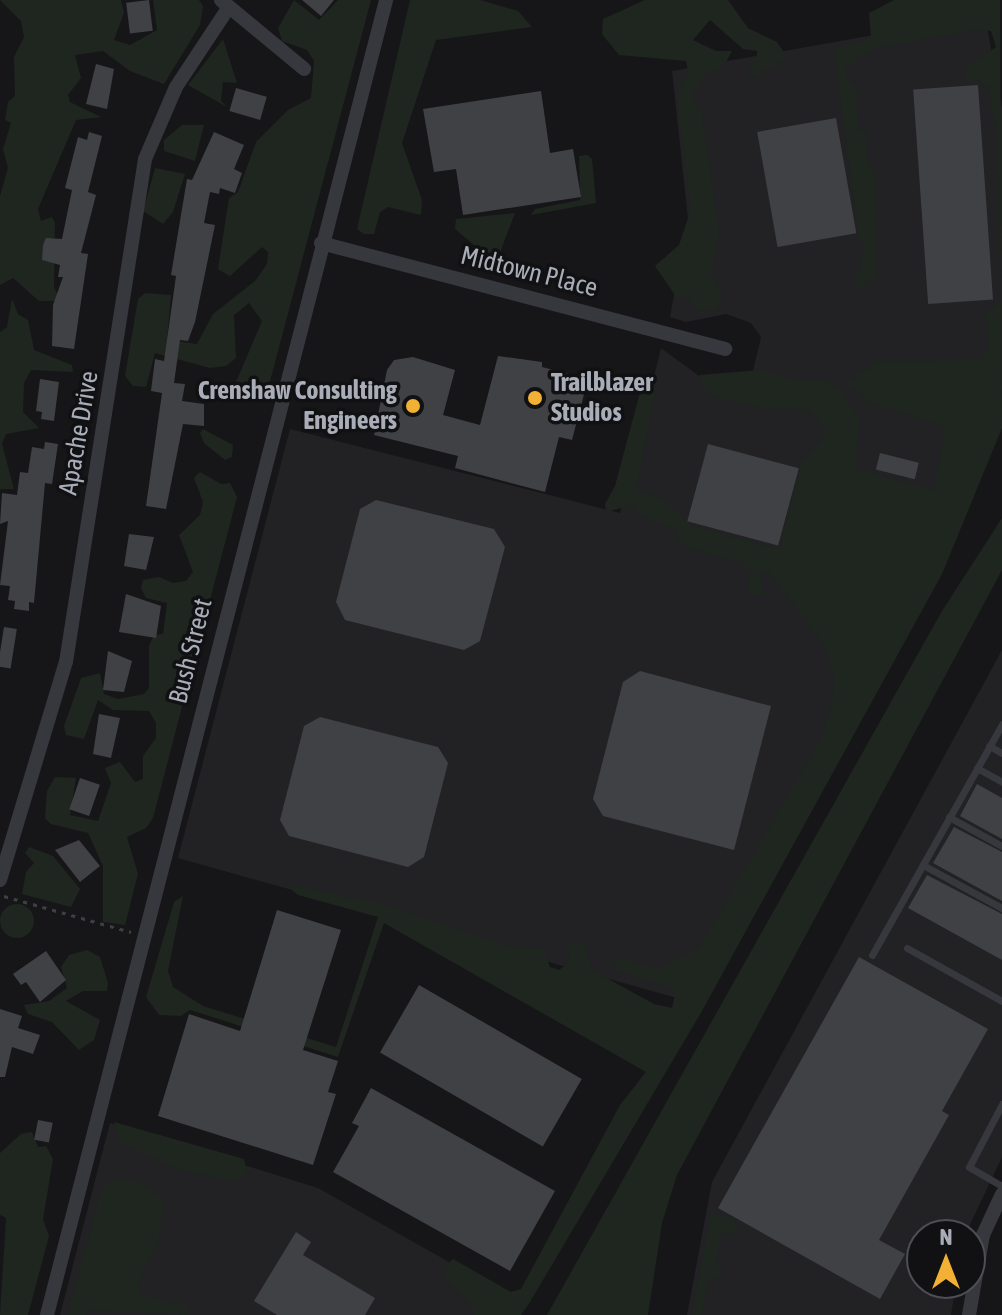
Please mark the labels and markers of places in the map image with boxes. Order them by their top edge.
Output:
place label: Trailblazer Studios [551,367,653,428]
place label: Crenshaw Consulting Engineers [198,375,397,436]
marker: Trailblazer Studios [526,389,544,407]
marker: Crenshaw Consulting Engineers [404,397,422,415]

